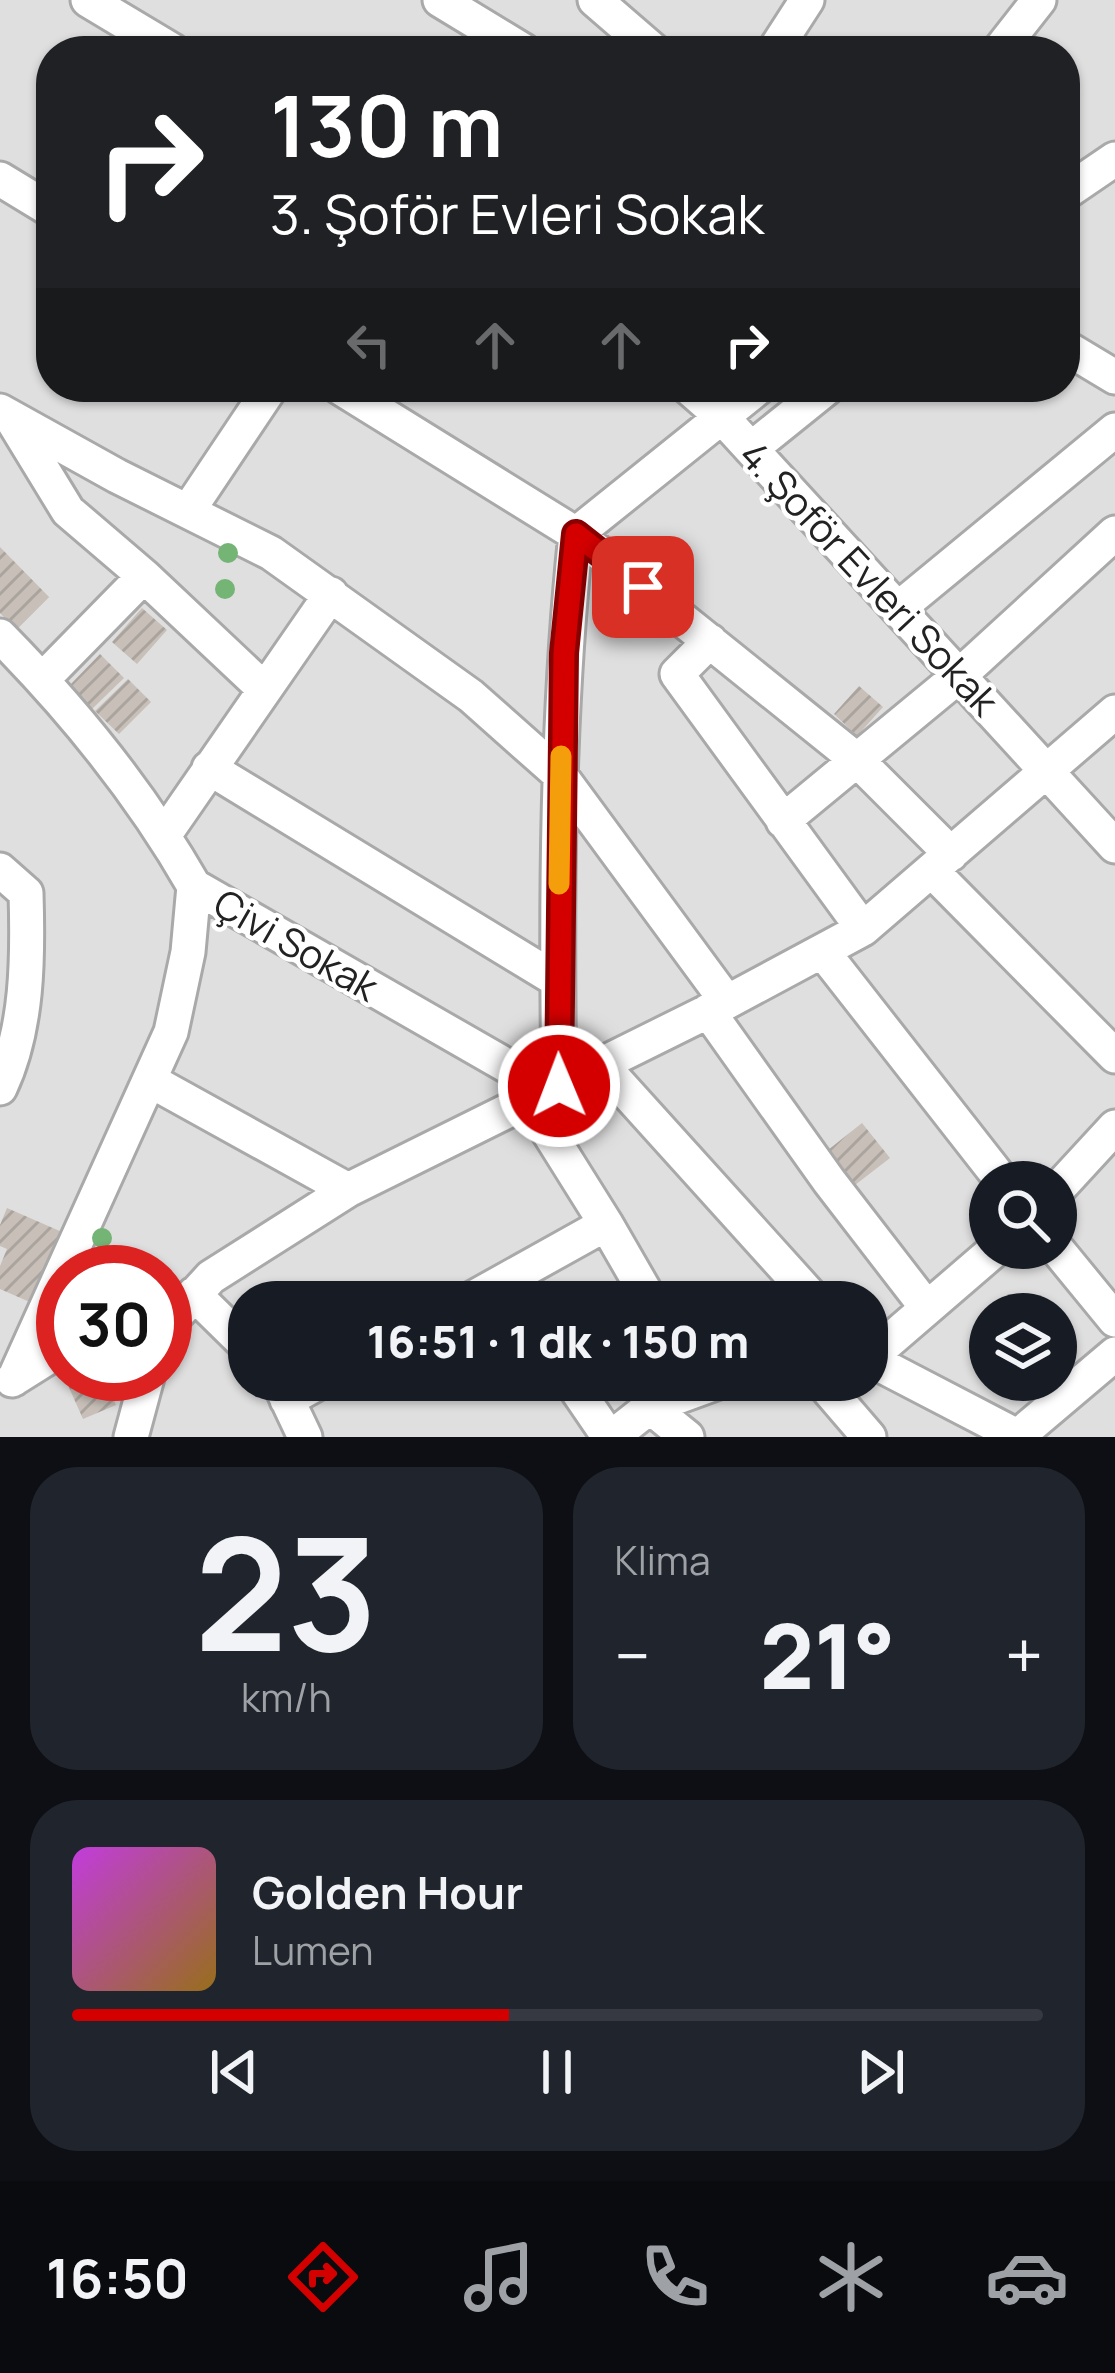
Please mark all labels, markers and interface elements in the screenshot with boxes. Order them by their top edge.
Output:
text: 130 m [270,67,503,182]
icon: right [72,84,228,240]
text: 3. Şoför Evleri Sokak [270,176,764,250]
icon: left [336,312,402,378]
icon: ahead [462,312,528,378]
icon: ahead [588,312,654,378]
icon: right [714,312,780,378]
street label: 4. Şoför Evleri Sokak [728,428,1012,728]
pin [592,536,694,638]
icon: arrive [610,554,676,620]
street label: Çivi Sokak [205,875,390,1014]
position arrow [496,1023,622,1149]
map controls [969,1161,1077,1401]
button: search [969,1161,1077,1269]
speed limit sign: 30 [36,1245,192,1401]
button: layers [969,1293,1077,1401]
text: 16:51 · 1 dk · 150 m [367,1310,749,1372]
text: 23 [194,1485,378,1698]
text: Klima [615,1533,711,1587]
text: 21° [760,1593,895,1716]
text: − [615,1610,650,1700]
text: + [1005,1610,1043,1700]
text: km/h [241,1670,332,1724]
text: Golden Hour [252,1861,523,1923]
text: Lumen [252,1923,373,1977]
icon: previous [201,2039,267,2105]
icon: pause [524,2039,590,2105]
icon: next [848,2039,914,2105]
icon: directions [281,2235,365,2319]
icon: music [457,2235,541,2319]
icon: phone [633,2235,717,2319]
icon: climate [809,2235,893,2319]
icon: car [985,2235,1069,2319]
text: 16:50 [46,2240,189,2314]

